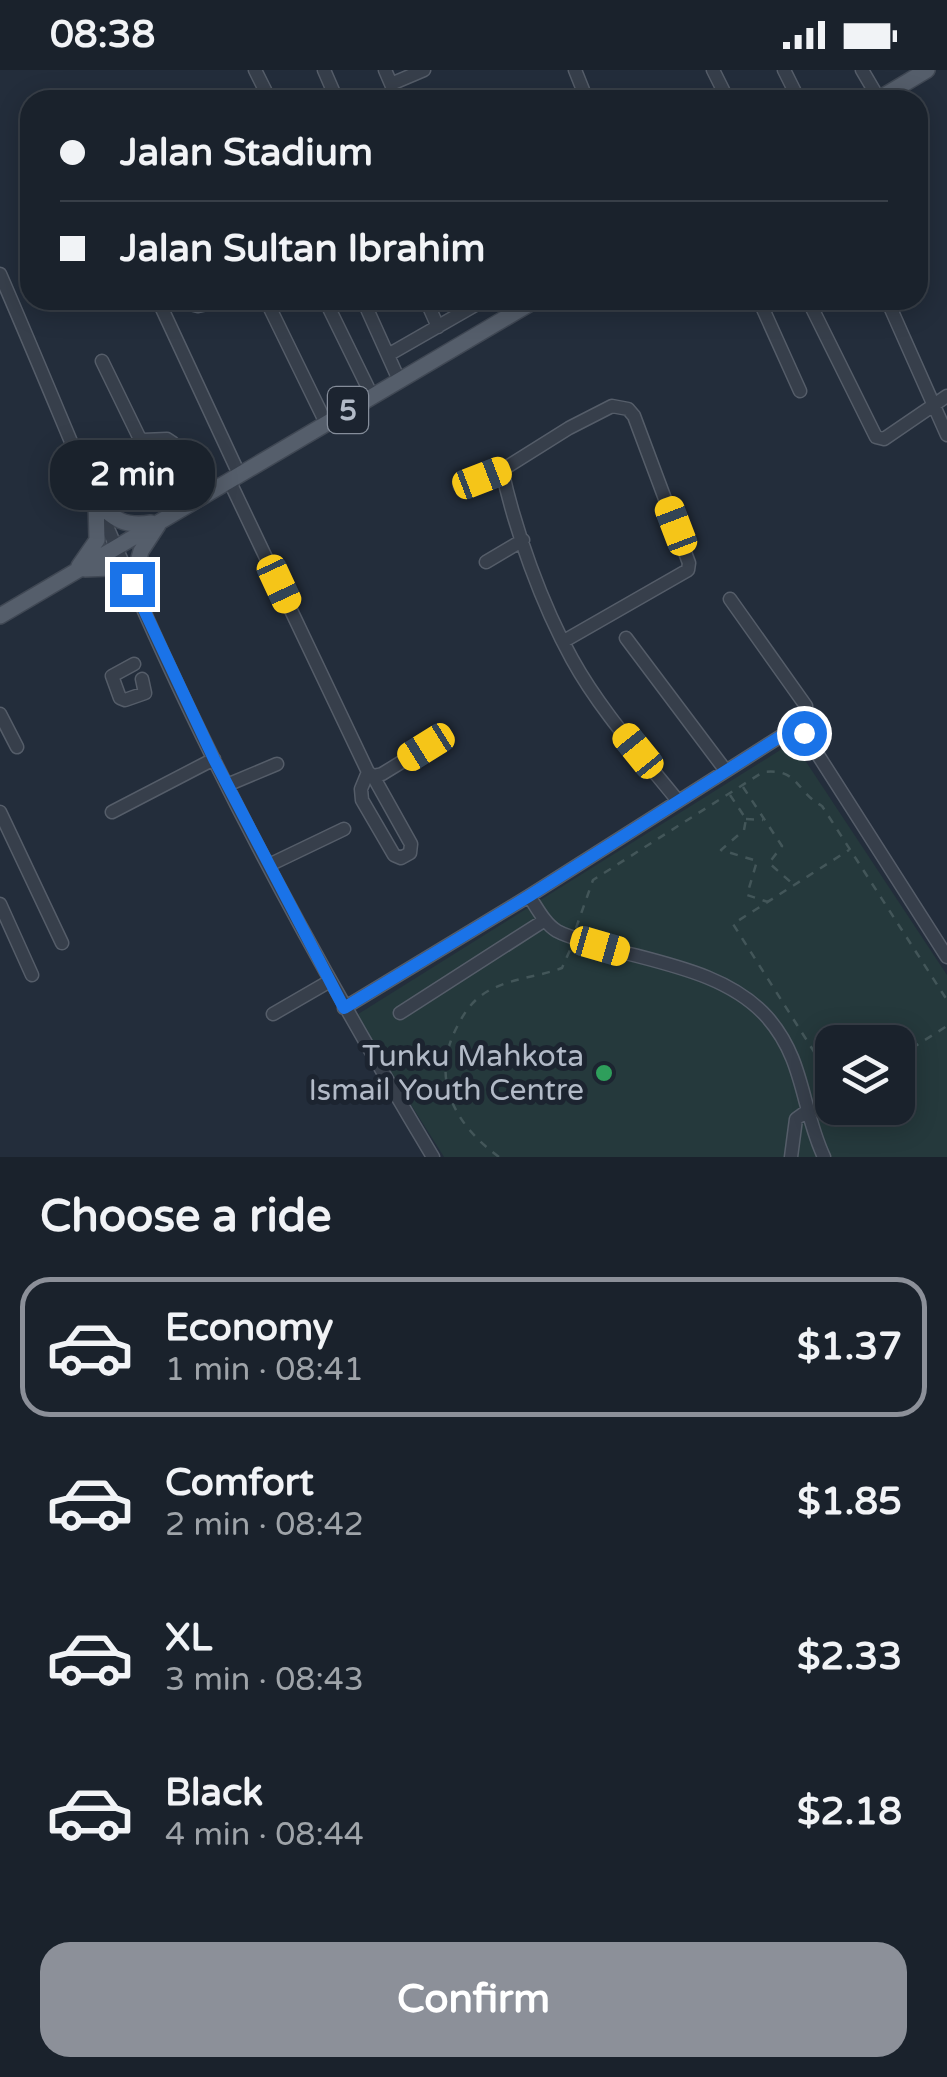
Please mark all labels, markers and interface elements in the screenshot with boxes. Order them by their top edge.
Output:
text: 08:38 [50,12,155,58]
text: Jalan Stadium [120,130,373,176]
text: Jalan Sultan Ibrahim [120,226,485,272]
road number: 5 [328,387,368,433]
callout: 2 min [49,439,214,509]
car [449,453,515,503]
text: 2 min [90,456,175,494]
car [651,493,701,559]
car [253,550,305,618]
route end [110,562,155,607]
route start [782,711,827,756]
car [393,718,459,776]
car [607,718,669,784]
car [567,923,633,969]
map controls [815,1025,915,1125]
button: layers [815,1025,915,1125]
place label: Tunku Mahkota Ismail Youth Centre [309,1038,584,1109]
marker: Tunku Mahkota Ismail Youth Centre [593,1062,615,1084]
text: Choose a ride [40,1190,331,1244]
icon: car [45,1302,135,1392]
text: Economy [165,1305,333,1351]
text: $1.37 [797,1324,902,1370]
text: 1 min · 08:41 [165,1351,364,1389]
icon: car [45,1457,135,1547]
text: Comfort [165,1460,314,1506]
text: $1.85 [797,1479,902,1525]
text: 2 min · 08:42 [165,1506,364,1544]
icon: car [45,1612,135,1702]
text: XL [165,1615,212,1661]
text: $2.33 [797,1634,902,1680]
text: 3 min · 08:43 [165,1661,364,1699]
icon: car [45,1767,135,1857]
text: Black [165,1770,263,1816]
text: $2.18 [797,1789,902,1835]
text: 4 min · 08:44 [165,1816,364,1854]
button: Confirm [40,1942,907,2057]

